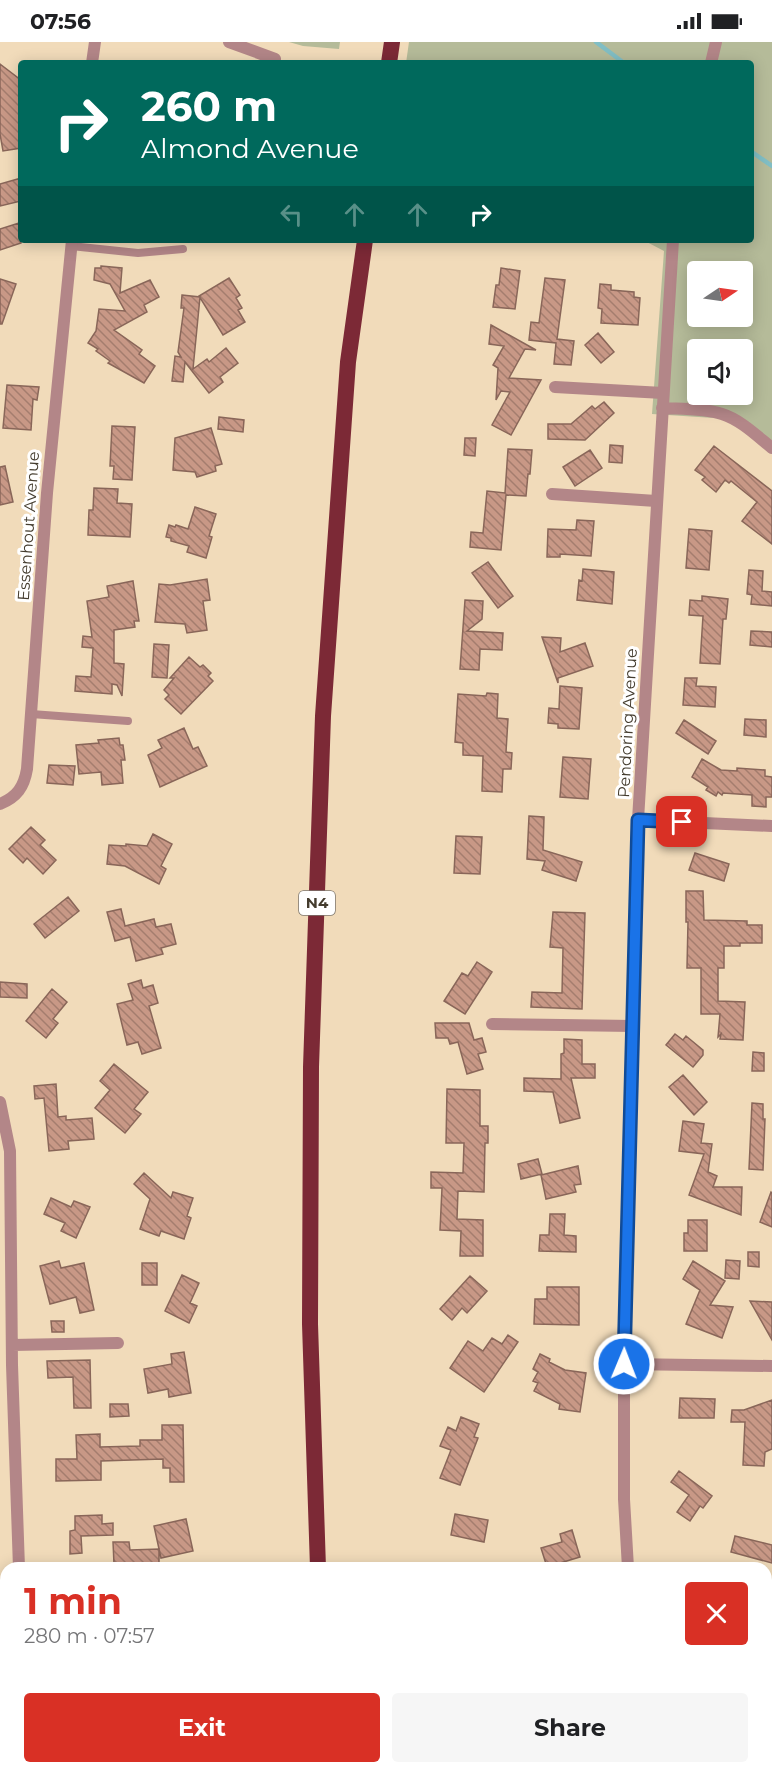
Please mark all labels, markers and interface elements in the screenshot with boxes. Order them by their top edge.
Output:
text: 07:56 [30,8,91,35]
text: 260 m [141,80,277,132]
icon: right [42,84,120,162]
text: Almond Avenue [141,132,359,165]
icon: left [275,198,308,231]
icon: ahead [338,198,371,231]
icon: ahead [401,198,434,231]
icon: right [464,198,497,231]
north arrow [687,261,753,327]
map controls [687,261,753,405]
button: sound [687,339,753,405]
street label: Essenhout Avenue [14,451,43,601]
street label: Pendoring Avenue [614,648,641,798]
pin [656,796,707,847]
icon: arrive [665,805,698,838]
road number: N4 [299,891,335,915]
position arrow [592,1332,656,1396]
text: 1 min [24,1579,122,1623]
button: close [685,1582,748,1645]
text: 280 m · 07:57 [24,1624,155,1648]
button: Exit [24,1693,380,1762]
button: Share [392,1693,748,1762]

